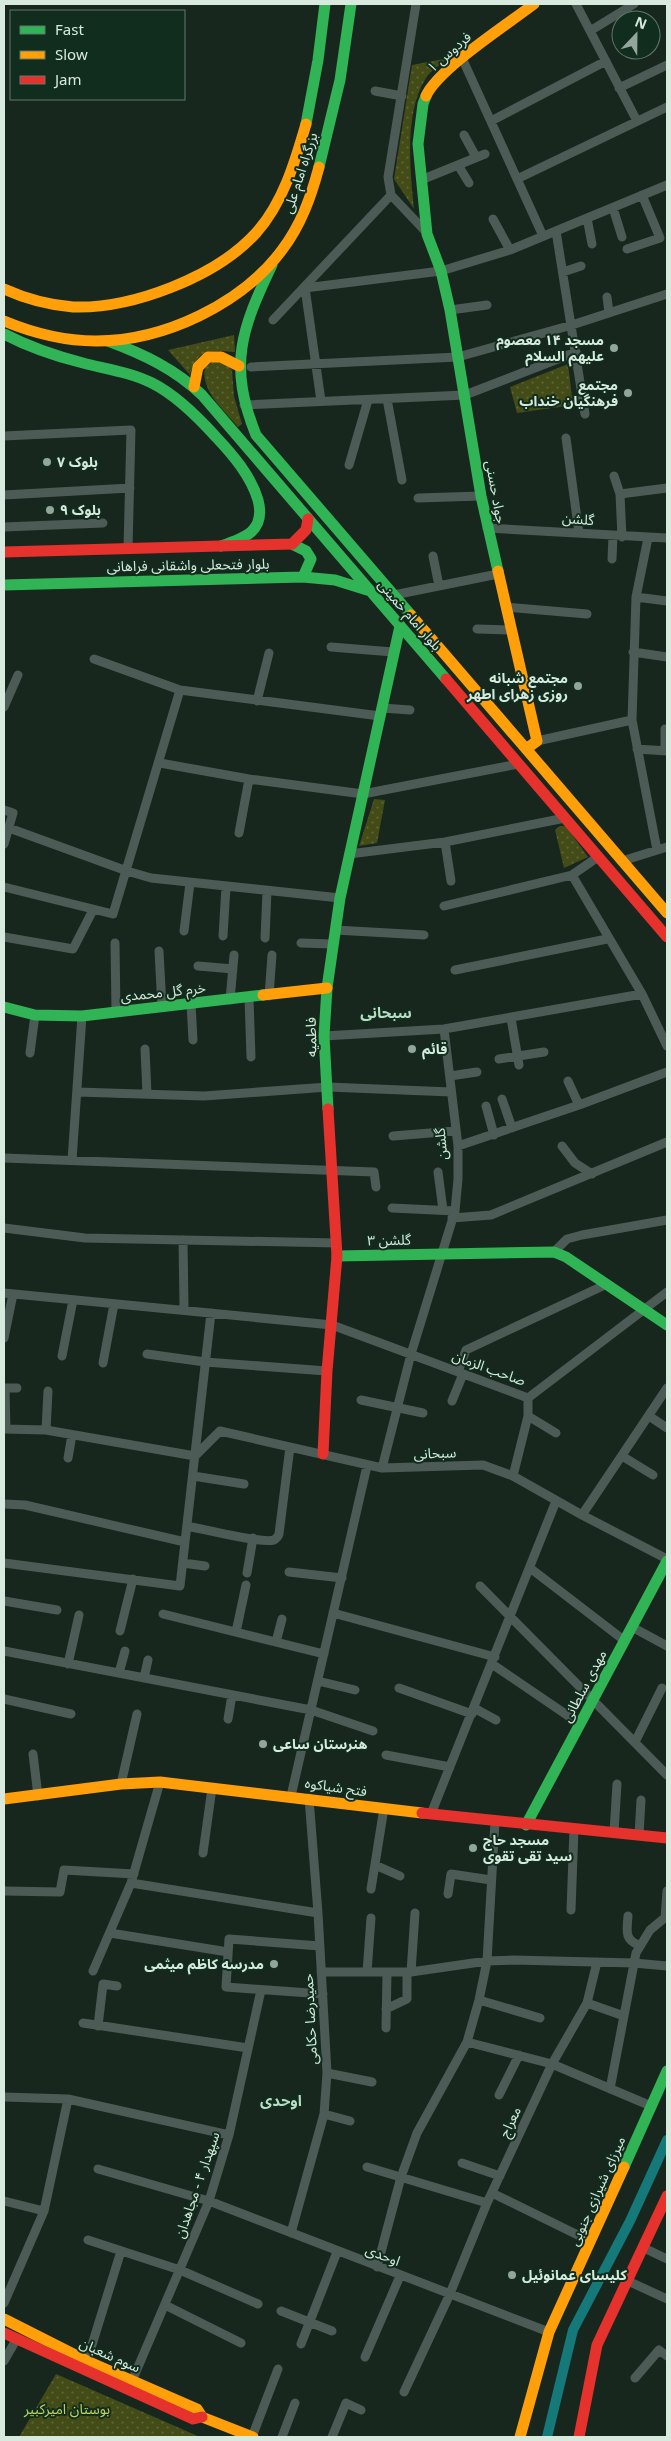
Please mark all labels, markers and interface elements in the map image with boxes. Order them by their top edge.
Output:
legend [10,10,185,100]
north arrow [611,10,661,60]
text: N [632,12,650,33]
text: Fast [55,19,84,39]
street label: فردوس ۱ [422,27,475,76]
text: Slow [55,44,88,64]
text: Jam [53,69,82,89]
street label: بزرگراه امام علی [277,130,324,216]
place label: مسجد ۱۴ معصوم علیهم السلام [496,330,604,367]
marker: مسجد ۱۴ معصوم علیهم السلام [608,342,620,354]
place label: مجتمع فرهنگیان خنداب [519,375,618,410]
marker: مجتمع فرهنگیان خنداب [622,387,634,399]
place label: بلوک ۷ [57,452,98,471]
marker: بلوک ۷ [41,456,53,468]
street label: جواد حسنی [482,459,511,525]
place label: بلوک ۹ [60,500,101,519]
marker: بلوک ۹ [44,504,56,516]
street label: گلشن [561,508,595,529]
street label: بلوار فتحعلی واشقانی فراهانی [106,554,270,575]
street label: بلوار امام خمینی [373,575,447,656]
place label: مجتمع شبانه روزی زهرای اطهر [466,668,568,703]
marker: مجتمع شبانه روزی زهرای اطهر [572,680,584,692]
street label: خرم گل محمدی [119,978,207,1007]
district label: سبحانی [360,1002,412,1022]
street label: فاطمیه [301,1017,320,1057]
place label: قائم [422,1039,447,1060]
marker: قائم [406,1043,418,1055]
street label: گلشن [430,1127,451,1161]
street label: گلشن ۳ [367,1230,411,1249]
street label: صاحب الزمان [450,1345,529,1390]
street label: سبحانی [413,1442,457,1463]
street label: مهدی سلطانی [557,1646,611,1725]
place label: هنرستان ساعی [273,1734,367,1753]
marker: هنرستان ساعی [257,1738,269,1750]
street label: فتح شیاکوه [304,1773,368,1802]
place label: مسجد حاج سید تقی تقوی [483,1830,572,1865]
marker: مسجد حاج سید تقی تقوی [467,1842,479,1854]
place label: مدرسه كاظم ميثمى [144,1954,264,1975]
marker: مدرسه كاظم ميثمى [268,1958,280,1970]
street label: حمیدرضا حکامی [298,1973,321,2065]
district label: اوحدی [260,2090,302,2110]
street label: معراج [494,2103,527,2141]
street label: سپهدار ۴ - مجاهدان [169,2129,225,2241]
street label: میرزای شیرازی جنوبی [564,2133,629,2249]
street label: اوحدی [363,2239,403,2270]
place label: کلیسای عمانوئیل [522,2265,627,2284]
marker: کلیسای عمانوئیل [506,2269,518,2281]
street label: سوم شعبان [76,2333,144,2378]
park label: بوستان امیرکبیر [23,2399,110,2418]

